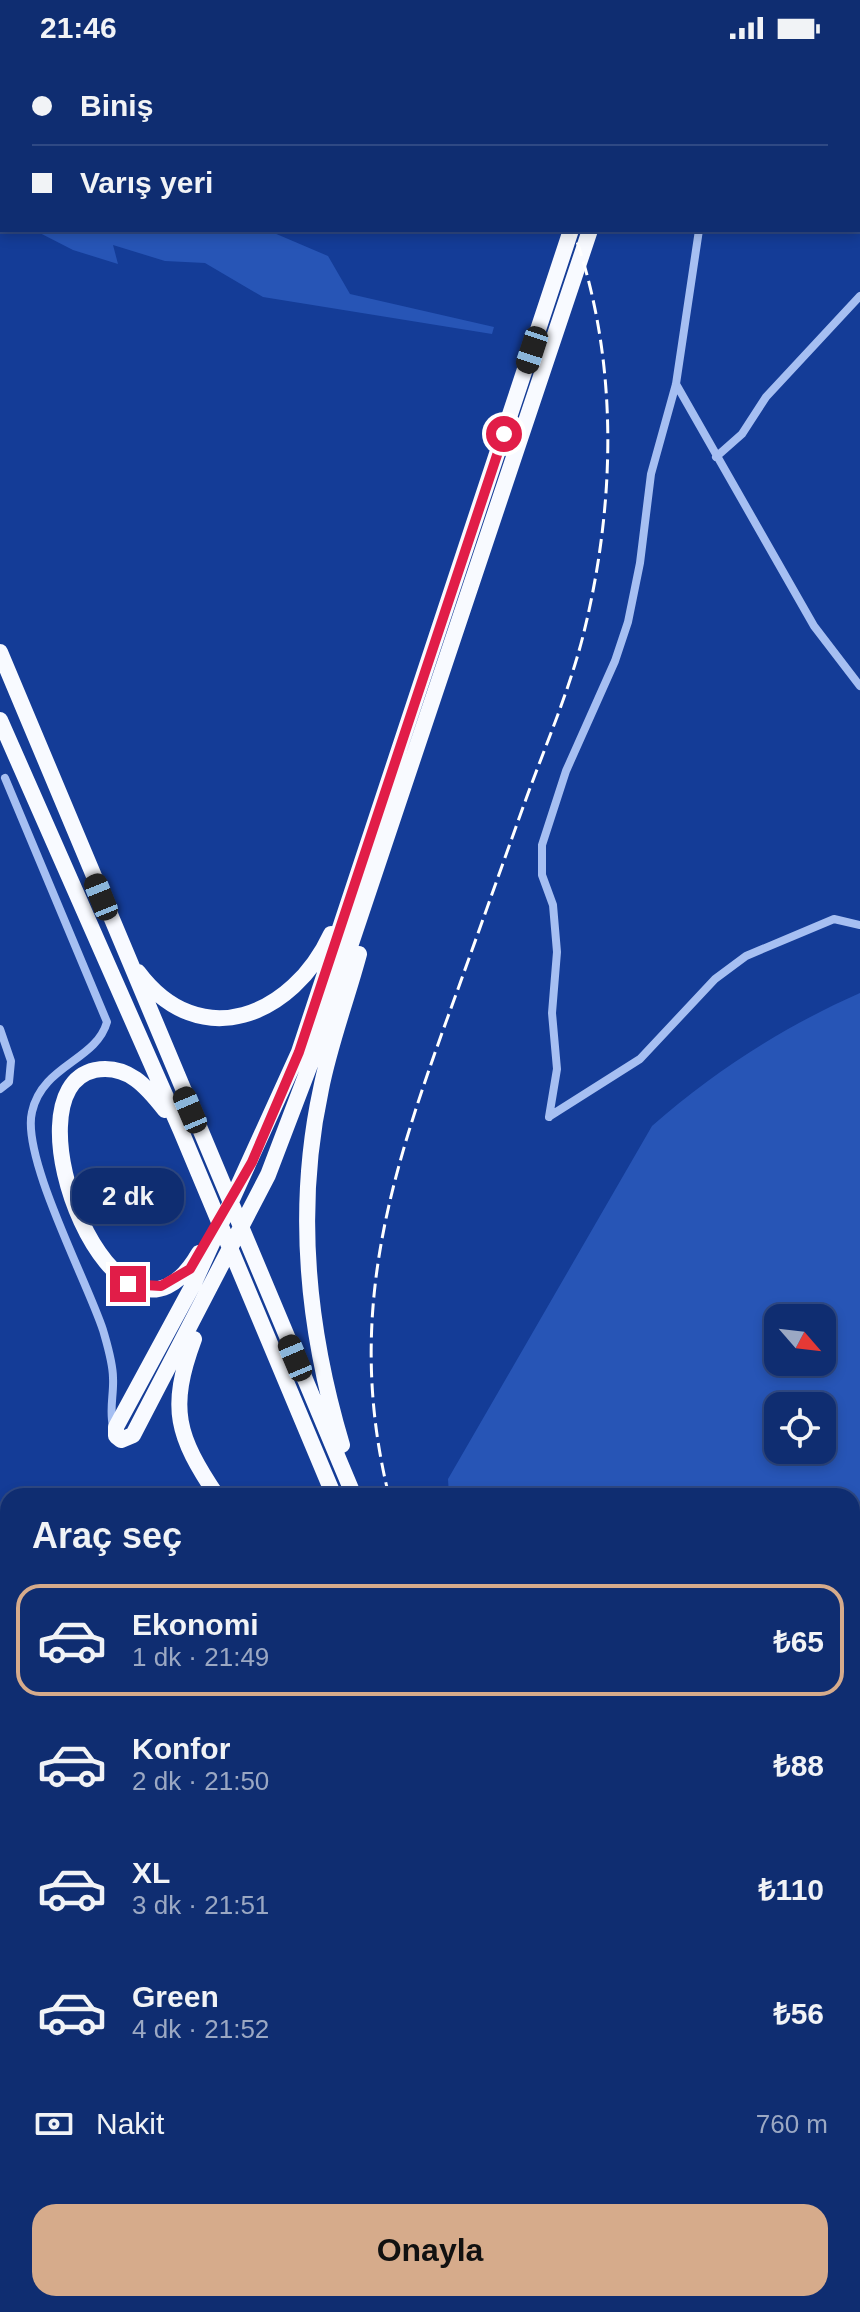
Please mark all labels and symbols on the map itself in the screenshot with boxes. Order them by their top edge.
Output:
car [513,323,551,377]
route start [486,416,522,452]
car [81,870,121,924]
car [170,1083,210,1137]
callout: 2 dk [72,1168,184,1224]
route end [110,1266,146,1302]
north arrow [764,1304,836,1376]
car [275,1331,315,1385]

